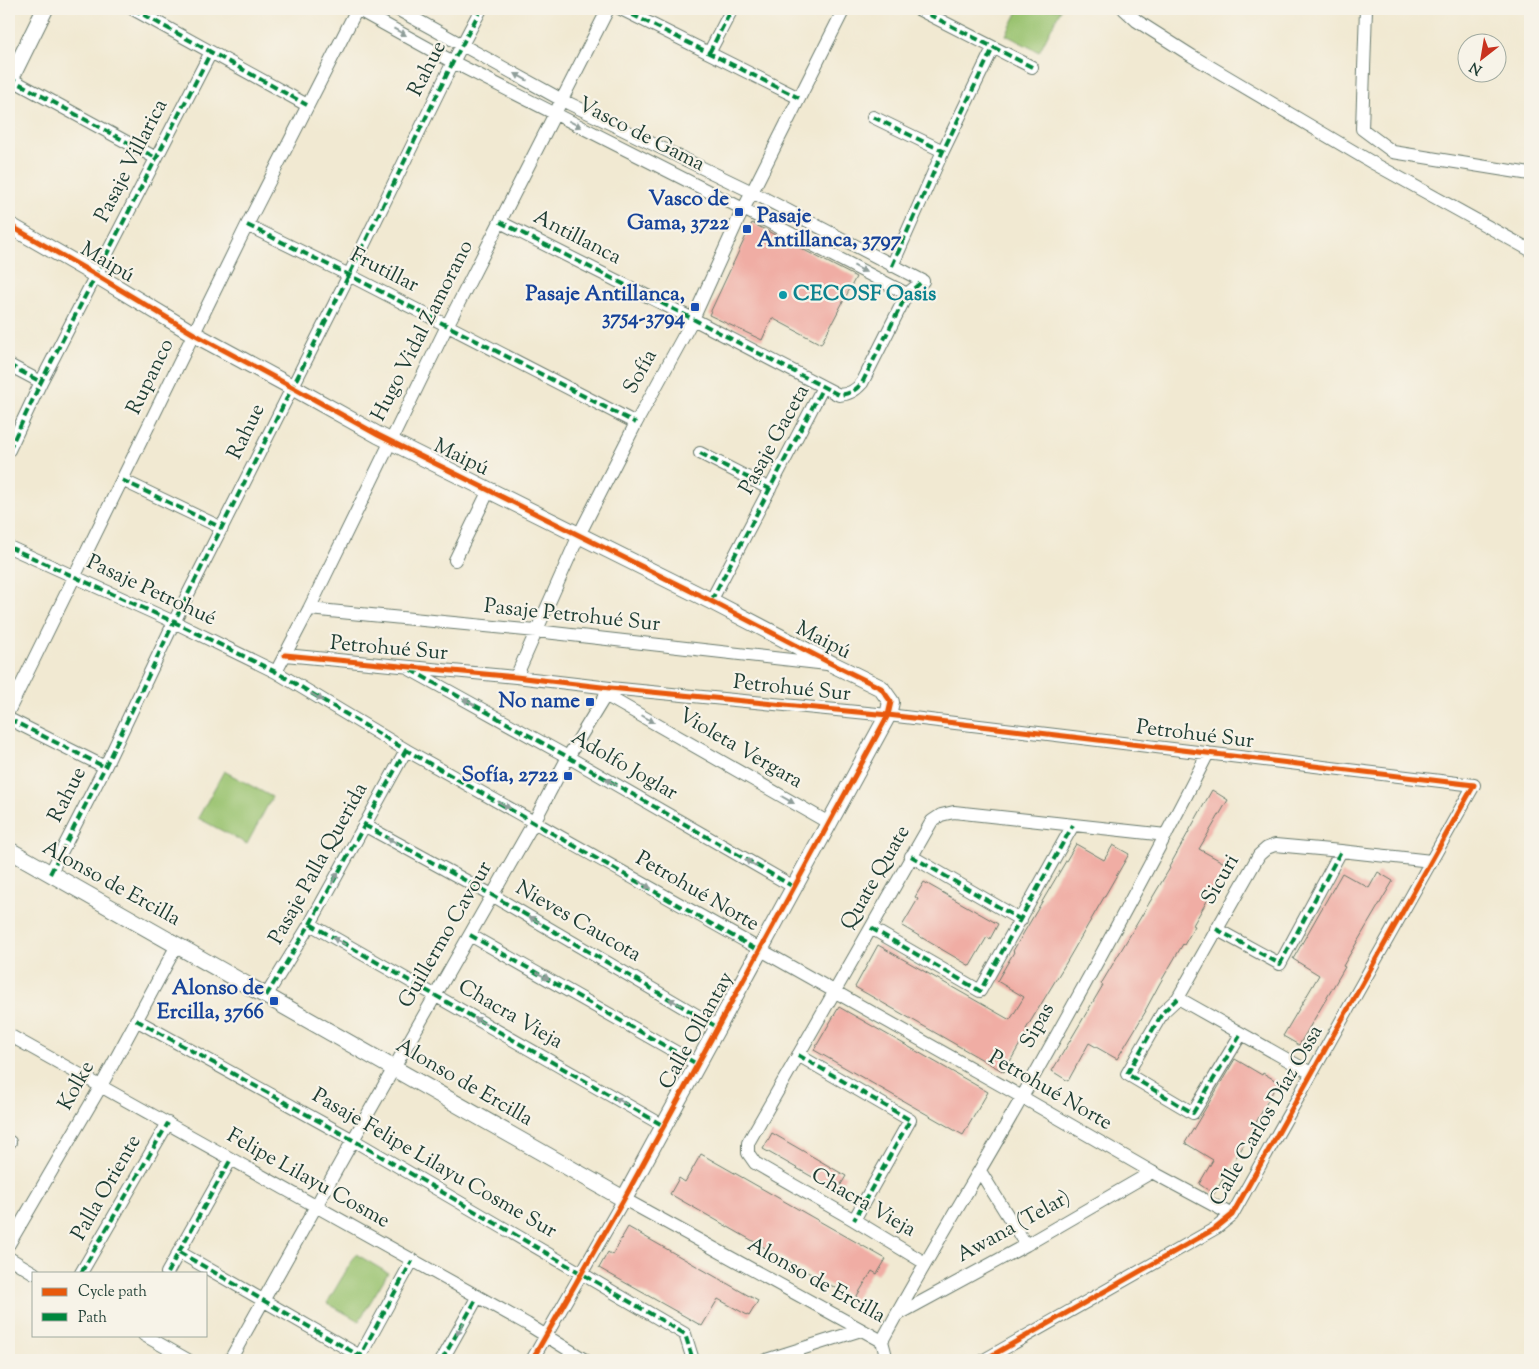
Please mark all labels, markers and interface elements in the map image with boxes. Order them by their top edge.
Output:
one-way arrow [393,28,407,36]
north arrow [1456,32,1506,82]
street label: Rahue [401,36,455,102]
text: N [1466,56,1486,79]
one-way arrow [514,73,527,82]
street label: Vasco de Gama [572,90,710,180]
street label: Pasaje Villarica [88,94,176,228]
one-way arrow [568,120,582,128]
place label: Vasco de Gama, 3722 [627,185,729,239]
place label: Pasaje Antillanca, 3797 [757,202,902,256]
street label: Antillanca [528,203,626,273]
marker: Vasco de Gama, 3722 [733,206,745,218]
marker: Pasaje Antillanca, 3797 [741,223,753,235]
street label: Maipú [74,235,140,291]
street label: Hugo Vidal Zamorano [364,235,482,427]
street label: Frutillar [344,241,424,301]
one-way arrow [853,265,867,273]
place label: Pasaje Antillanca, 3754-3794 [526,280,685,334]
place label: CECOSF Oasis [793,280,936,310]
marker: CECOSF Oasis [777,289,789,301]
marker: Pasaje Antillanca, 3754-3794 [689,301,701,313]
street label: Rupanco [120,334,182,420]
street label: Sofía [617,344,666,400]
street label: Pasaje Gaceta [732,379,818,500]
street label: Rahue [221,399,273,465]
street label: Maipú [428,432,494,484]
street label: Pasaje Petrohué [81,548,221,634]
street label: Pasaje Petrohué Sur [482,592,662,640]
street label: Maipú [790,614,856,668]
street label: Petrohué Sur [329,629,449,669]
street label: Petrohué Sur [732,668,852,710]
place label: No name [499,687,580,717]
one-way arrow [311,693,324,702]
marker: No name [584,696,596,708]
one-way arrow [462,698,476,706]
street label: Violeta Vergara [672,701,808,797]
street label: Petrohué Sur [1135,713,1256,757]
one-way arrow [641,715,654,724]
street label: Adolfo Joglar [565,723,683,809]
place label: Sofía, 2722 [462,761,558,791]
street label: Rahue [41,762,95,828]
marker: Sofía, 2722 [562,770,574,782]
street label: Pasaje Palla Querida [262,777,376,950]
one-way arrow [604,777,617,786]
one-way arrow [782,796,795,805]
one-way arrow [496,801,511,809]
street label: Quate Quate [834,820,918,936]
street label: Alonso de Ercilla [36,834,186,935]
one-way arrow [386,837,400,845]
street label: Petrohué Norte [630,844,764,940]
street label: Sicuri [1195,849,1247,911]
street label: Guillermo Cavour [392,856,500,1014]
one-way arrow [745,858,758,867]
one-way arrow [330,872,339,885]
street label: Nieves Caucota [510,874,647,970]
one-way arrow [638,881,651,890]
one-way arrow [528,916,543,924]
one-way arrow [332,936,345,945]
street label: Calle Ollantay [652,966,742,1095]
one-way arrow [535,972,550,980]
street label: Chacra Vieja [452,973,568,1057]
place label: Alonso de Ercilla, 3766 [157,974,264,1028]
marker: Alonso de Ercilla, 3766 [268,995,280,1007]
one-way arrow [669,998,682,1007]
street label: Sipas [1013,998,1063,1054]
one-way arrow [474,1016,487,1025]
street label: Calle Carlos Díaz Ossa [1203,1020,1331,1212]
street label: Alonso de Ercilla [390,1031,539,1135]
street label: Petrohué Norte [983,1043,1117,1139]
street label: Kolke [51,1056,103,1116]
street label: Pasaje Felipe Lilayu Cosme Sur [307,1083,561,1245]
one-way arrow [615,1097,628,1106]
street label: Felipe Lilayu Cosme [222,1124,394,1234]
street label: Palla Oriente [65,1130,149,1246]
street label: Chacra Vieja [805,1161,921,1245]
street label: Awana (Telar) [952,1183,1076,1271]
street label: Alonso de Ercilla [741,1231,891,1332]
legend [32,1272,208,1336]
text: Cycle path [78,1282,147,1303]
text: Path [78,1308,107,1329]
one-way arrow [456,1322,464,1336]

